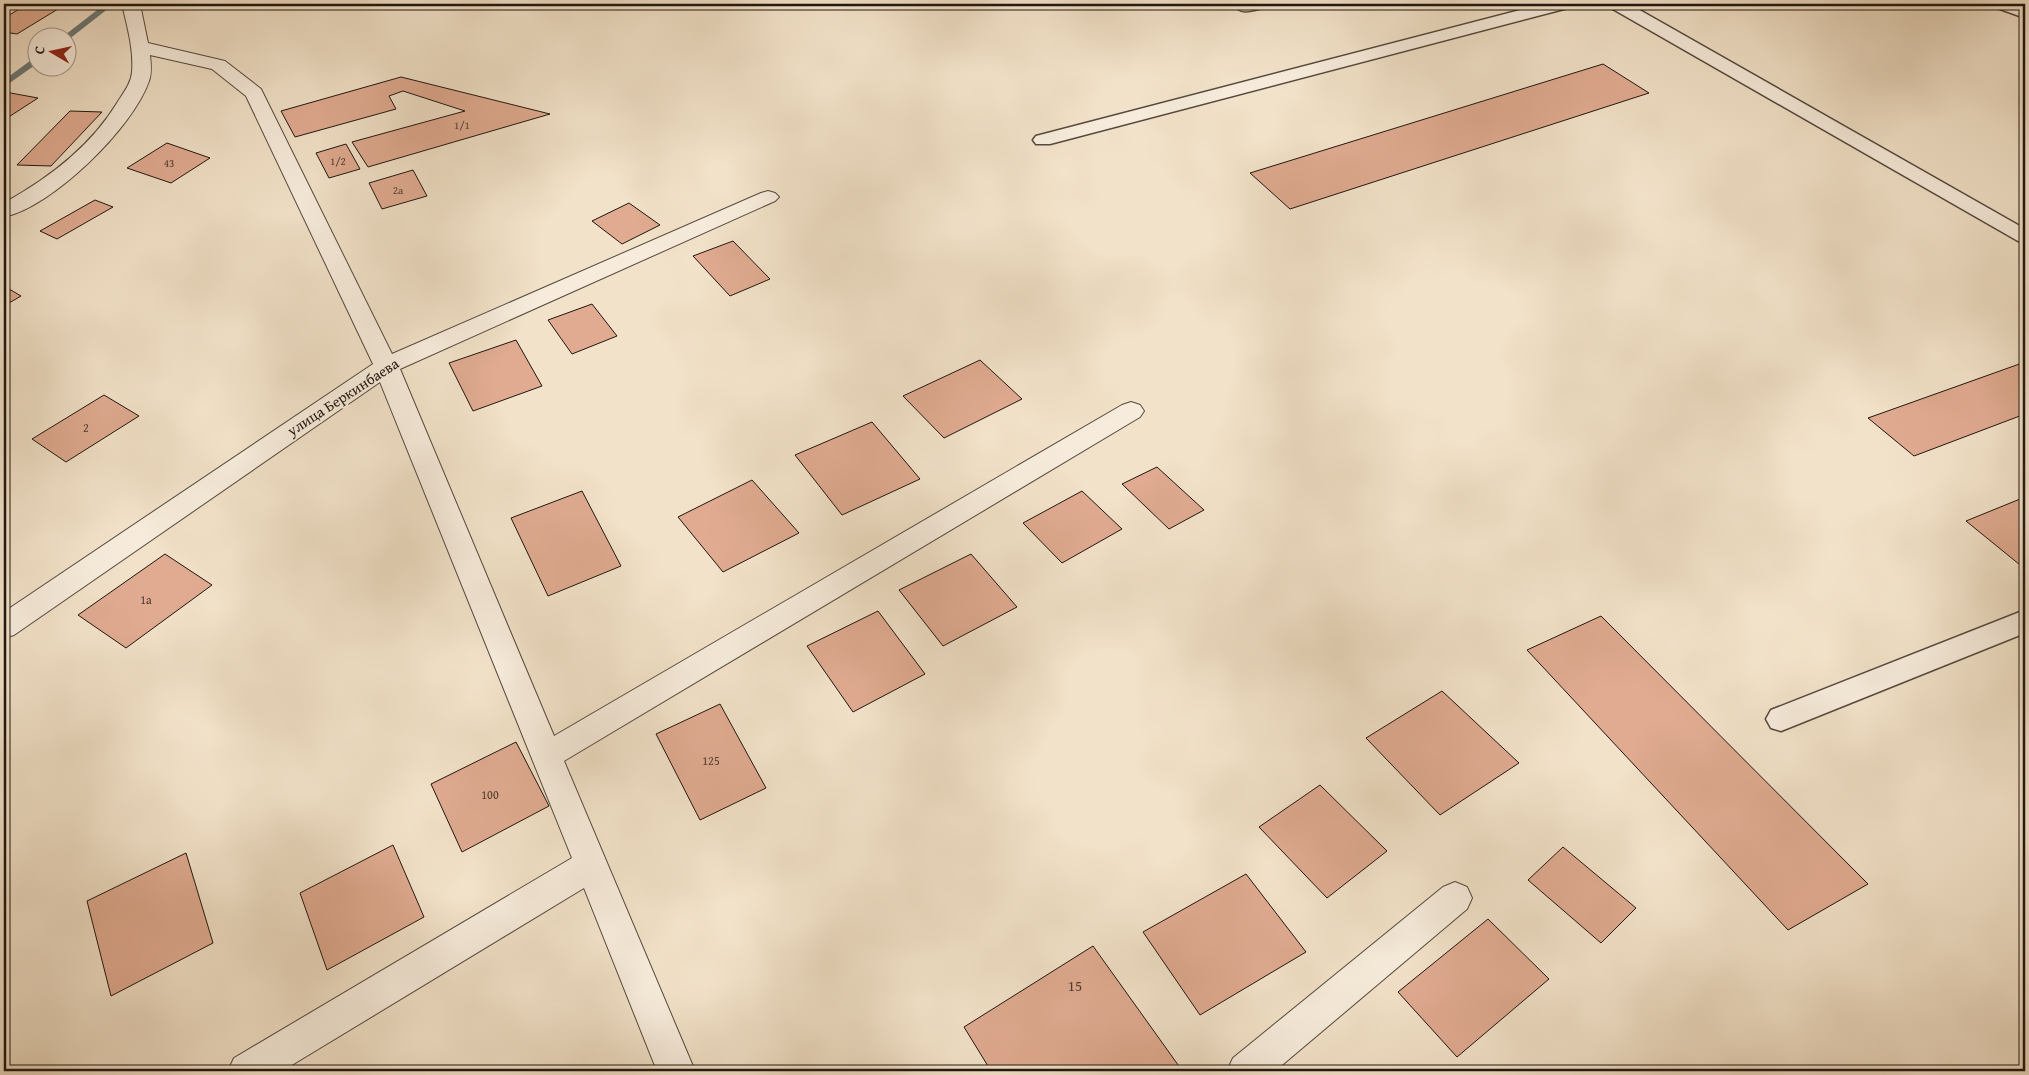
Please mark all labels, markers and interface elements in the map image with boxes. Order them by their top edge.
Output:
north arrow [28,28,78,78]
text: С [29,44,50,55]
house number: 1/1 [454,117,470,133]
house number: 1/2 [330,153,346,169]
house number: 43 [164,155,174,171]
house number: 2а [393,182,404,198]
street label: улица Беркинбаева [282,352,403,441]
house number: 2 [83,419,89,436]
house number: 1а [140,591,152,608]
house number: 125 [702,752,720,769]
house number: 100 [481,786,499,803]
house number: 15 [1068,975,1082,996]

